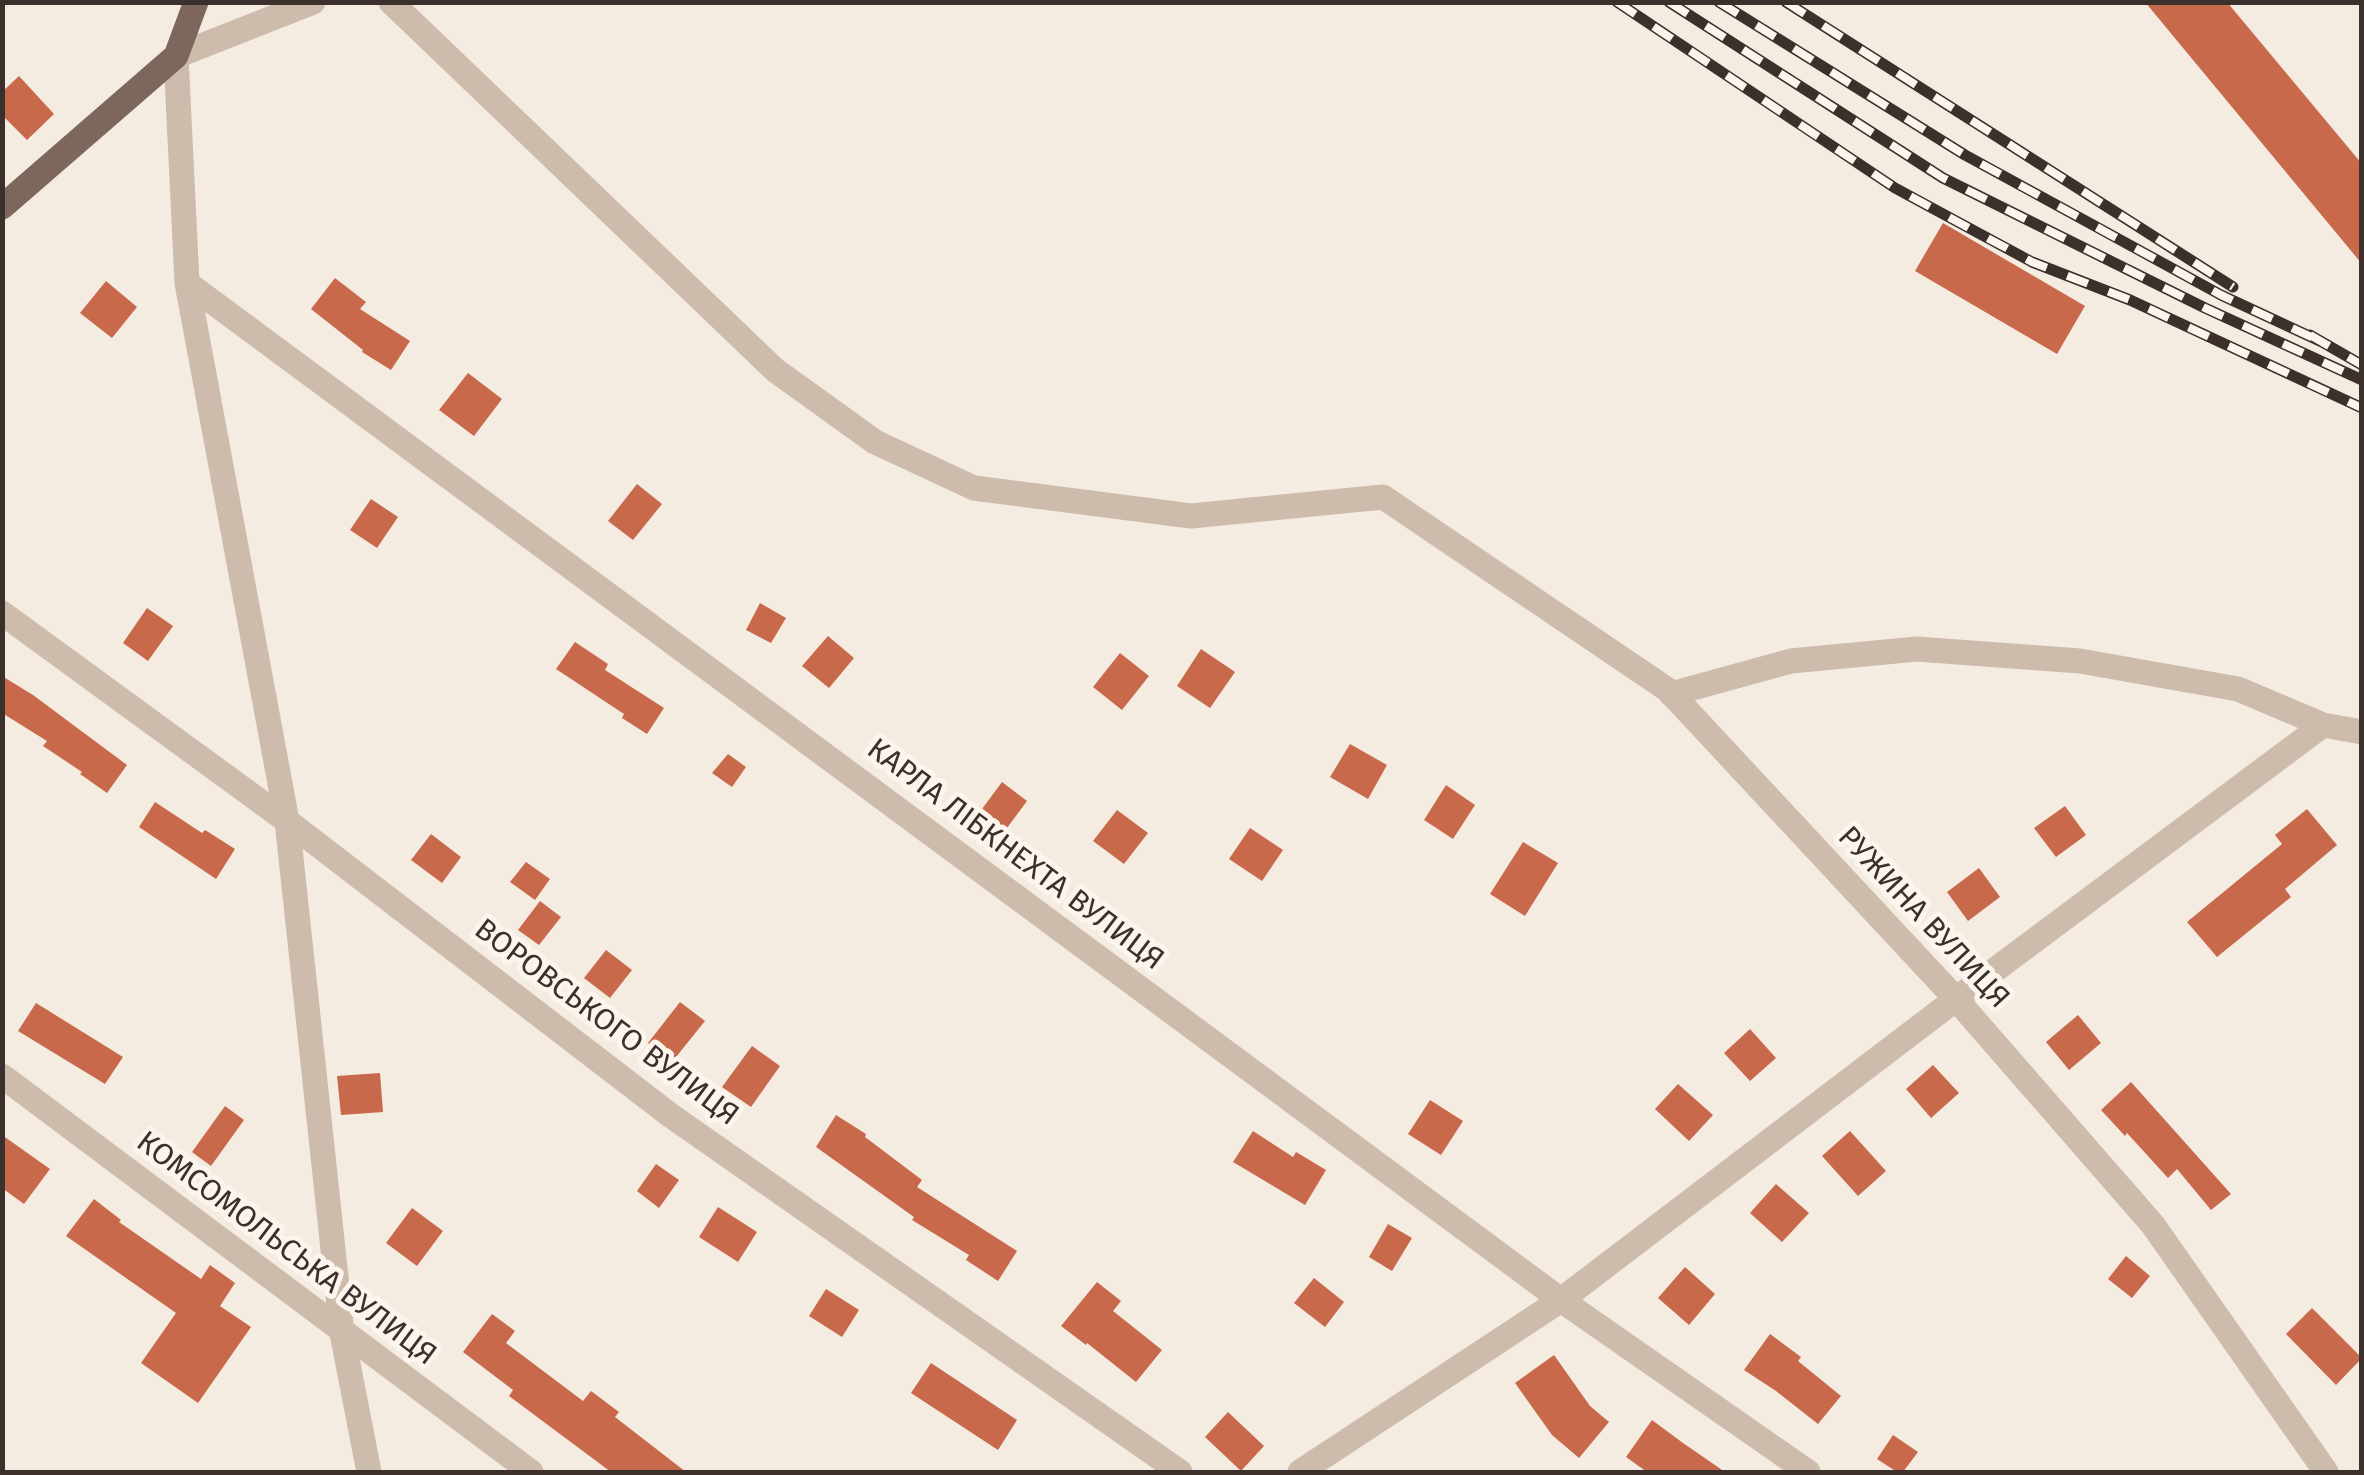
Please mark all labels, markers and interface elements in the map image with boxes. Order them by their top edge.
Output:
street label: КАРЛА ЛІБКНЕХТА ВУЛИЦЯ [860,732,1170,978]
street label: РУЖИНА ВУЛИЦЯ [1830,820,2016,1016]
street label: ВОРОВСЬКОГО ВУЛИЦЯ [467,912,745,1134]
street label: КОМСОМОЛЬСЬКА ВУЛИЦЯ [129,1124,443,1374]

